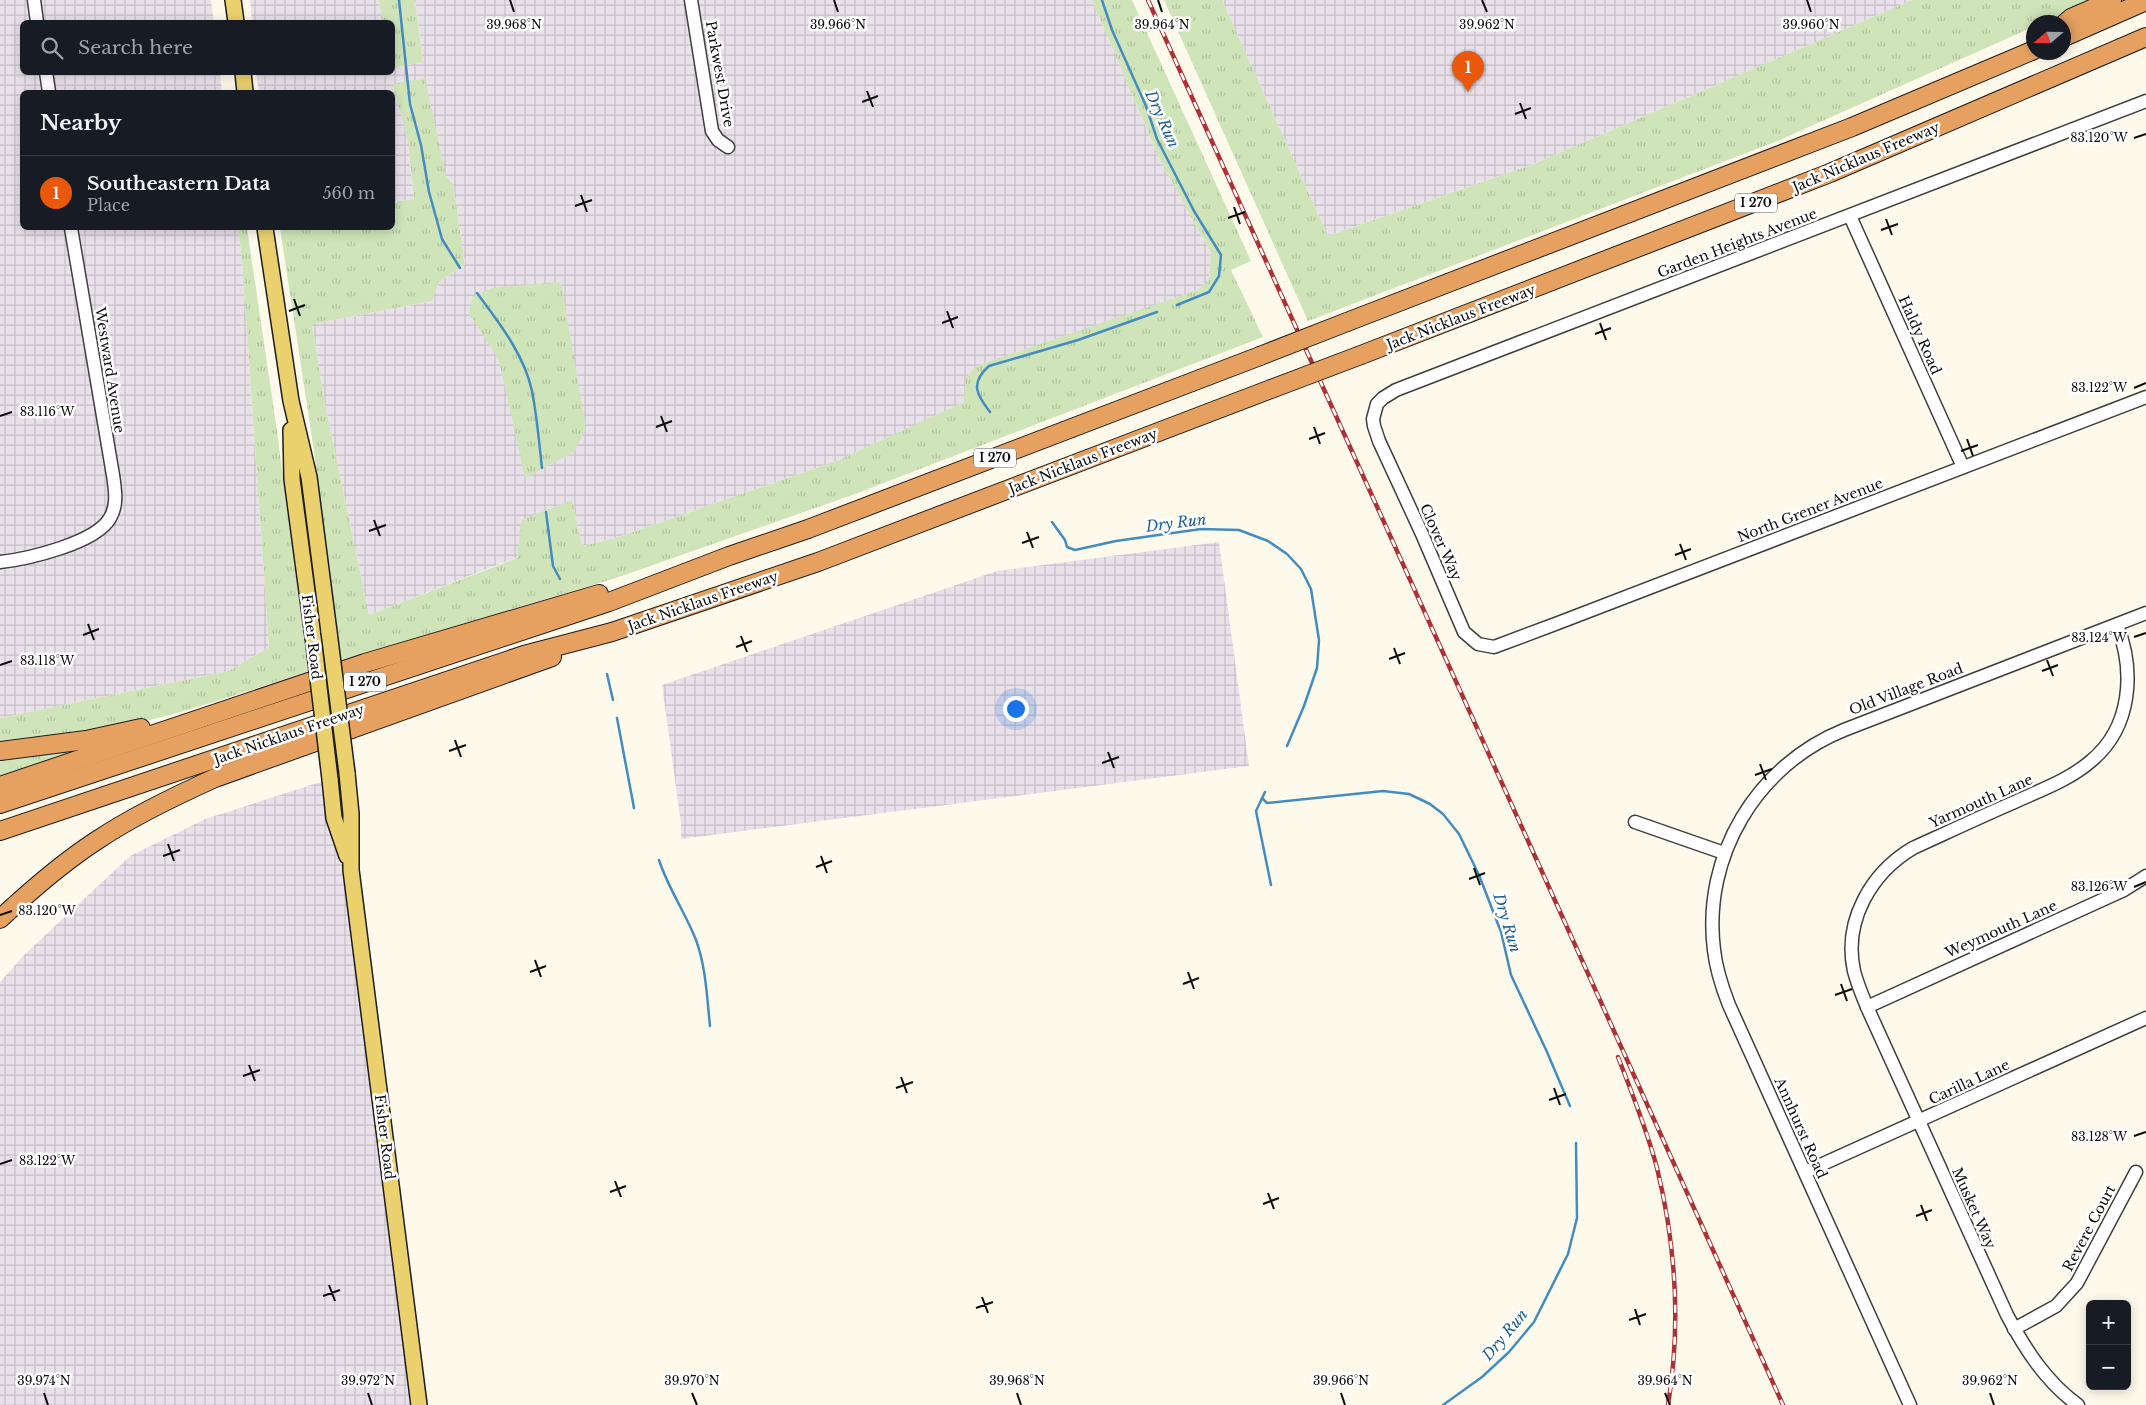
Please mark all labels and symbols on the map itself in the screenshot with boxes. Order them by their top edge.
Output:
north arrow [2026,15,2071,60]
text: 39.968°N [486,17,542,32]
text: 39.966°N [810,17,866,32]
text: 39.964°N [1134,17,1190,32]
text: 39.962°N [1459,17,1515,32]
text: 39.960°N [1783,17,1840,32]
street label: Parkwest Drive [702,19,738,129]
pin: 1 [1452,51,1484,92]
water label: Dry Run [1141,86,1184,150]
street label: Jack Nicklaus Freeway [1788,118,1942,197]
text: 83.120°W [2070,130,2129,145]
road number: I 270 [1735,194,1777,212]
street label: Garden Heights Avenue [1655,204,1819,282]
street label: Jack Nicklaus Freeway [1382,280,1538,354]
street label: Haldy Road [1895,293,1946,378]
street label: Westward Avenue [91,305,129,434]
text: 83.122°W [2071,380,2128,395]
text: 83.116°W [20,404,75,419]
street label: Jack Nicklaus Freeway [1004,424,1160,498]
road number: I 270 [974,448,1016,468]
street label: North Grener Avenue [1735,474,1885,546]
street label: Clover Way [1416,501,1466,583]
water label: Dry Run [1144,509,1207,536]
street label: Jack Nicklaus Freeway [623,567,781,636]
street label: Fisher Road [298,593,326,681]
text: 83.124°W [2071,630,2128,645]
text: 83.118°W [20,653,75,668]
street label: Old Village Road [1846,659,1966,719]
road number: I 270 [344,672,386,692]
your location [1003,696,1029,722]
street label: Jack Nicklaus Freeway [209,700,367,769]
street label: Yarmouth Lane [1926,770,2036,832]
text: 83.126°W [2071,879,2128,894]
water label: Dry Run [1489,890,1525,955]
street label: Weymouth Lane [1941,896,2060,962]
text: 83.120°W [18,903,77,918]
street label: Carilla Lane [1926,1056,2012,1108]
street label: Annhurst Road [1770,1074,1832,1182]
street label: Fisher Road [371,1093,399,1181]
text: 83.128°W [2071,1129,2128,1144]
text: 83.122°W [19,1153,76,1168]
street label: Musket Way [1948,1164,2000,1252]
street label: Revere Court [2059,1181,2120,1274]
water label: Dry Run [1477,1305,1531,1365]
text: 39.974°N [17,1373,71,1388]
text: 39.972°N [341,1373,395,1388]
text: 39.970°N [664,1373,720,1388]
text: 39.968°N [989,1373,1045,1388]
text: 39.966°N [1313,1373,1369,1388]
text: 39.964°N [1637,1373,1693,1388]
text: 39.962°N [1962,1373,2018,1388]

